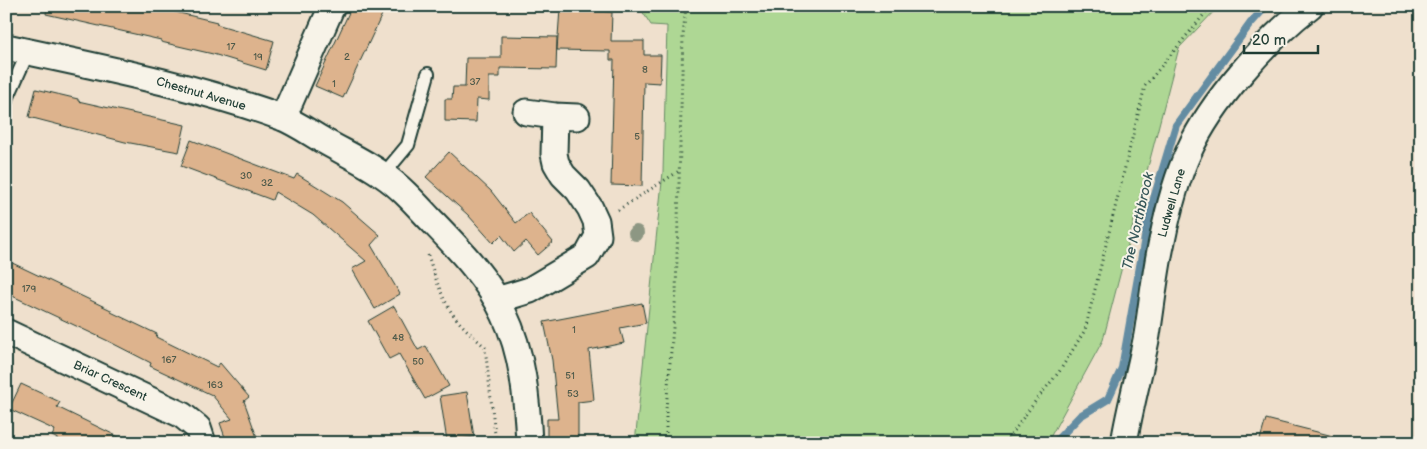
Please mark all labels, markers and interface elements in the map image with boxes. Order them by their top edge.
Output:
scale bar [1244,22,1318,54]
text: 20 m [1252,31,1286,50]
house number: 17 [227,41,235,53]
house number: 19 [253,51,263,63]
house number: 2 [344,51,350,63]
house number: 8 [642,64,648,76]
street label: Chestnut Avenue [154,74,248,114]
house number: 37 [469,76,481,88]
house number: 1 [332,78,336,90]
house number: 5 [634,131,640,143]
street label: Ludwell Lane [1155,167,1189,239]
water label: The Northbrook [1119,169,1158,271]
house number: 30 [240,170,252,182]
house number: 32 [261,177,273,189]
house number: 179 [22,283,36,295]
house number: 1 [572,324,576,336]
house number: 48 [392,332,404,344]
house number: 167 [162,354,177,366]
house number: 50 [412,356,424,368]
street label: Briar Crescent [71,357,149,405]
house number: 51 [565,370,575,382]
house number: 163 [207,379,223,391]
house number: 53 [567,388,579,400]

